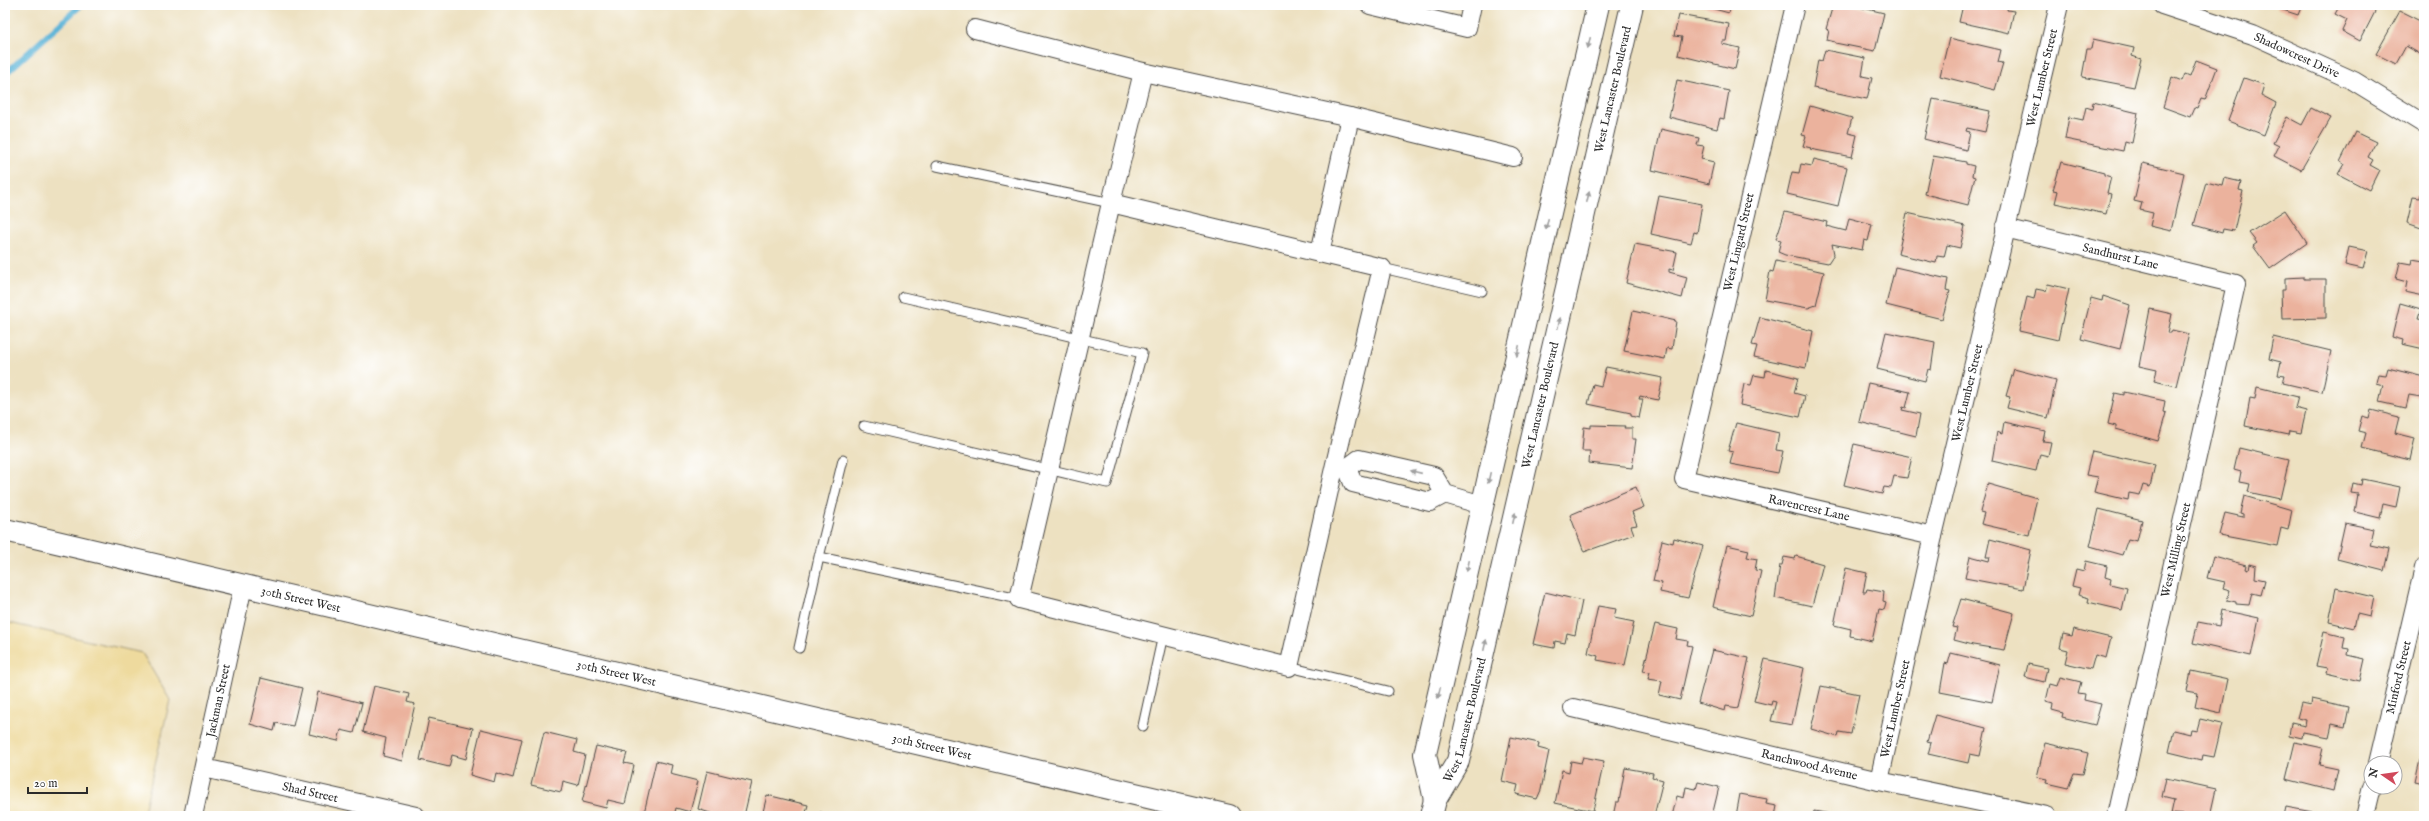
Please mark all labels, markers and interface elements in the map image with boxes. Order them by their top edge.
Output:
street label: West Lancaster Boulevard [1591,24,1635,154]
street label: West Lumber Street [2023,27,2061,128]
street label: Shadowcrest Drive [2252,29,2342,81]
one-way arrow [1586,37,1592,49]
one-way arrow [1585,190,1591,202]
street label: West Lingard Street [1720,191,1758,293]
one-way arrow [1544,218,1550,230]
street label: Sandhurst Lane [2081,240,2161,273]
one-way arrow [1556,317,1562,329]
street label: West Lancaster Boulevard [1518,340,1562,470]
street label: West Lumber Street [1948,342,1986,443]
one-way arrow [1515,345,1521,357]
one-way arrow [1410,469,1422,475]
one-way arrow [1485,471,1491,484]
street label: Ravencrest Lane [1767,491,1852,524]
street label: West Milling Street [2158,501,2194,599]
one-way arrow [1511,512,1517,524]
one-way arrow [1465,560,1471,572]
street label: 30th Street West [260,583,342,616]
one-way arrow [1482,639,1488,651]
street label: Minford Street [2382,639,2414,716]
street label: 30th Street West [576,656,658,689]
street label: West Lancaster Boulevard [1440,656,1489,785]
street label: West Lumber Street [1877,658,1913,759]
street label: Jackman Street [202,663,233,741]
one-way arrow [1436,687,1442,699]
street label: 30th Street West [891,730,973,763]
street label: Ranchwood Avenue [1760,746,1859,783]
north arrow [2363,755,2403,795]
text: N [2366,766,2382,780]
scale bar [28,769,87,795]
text: 20 m [34,776,57,791]
street label: Shad Street [281,779,340,806]

